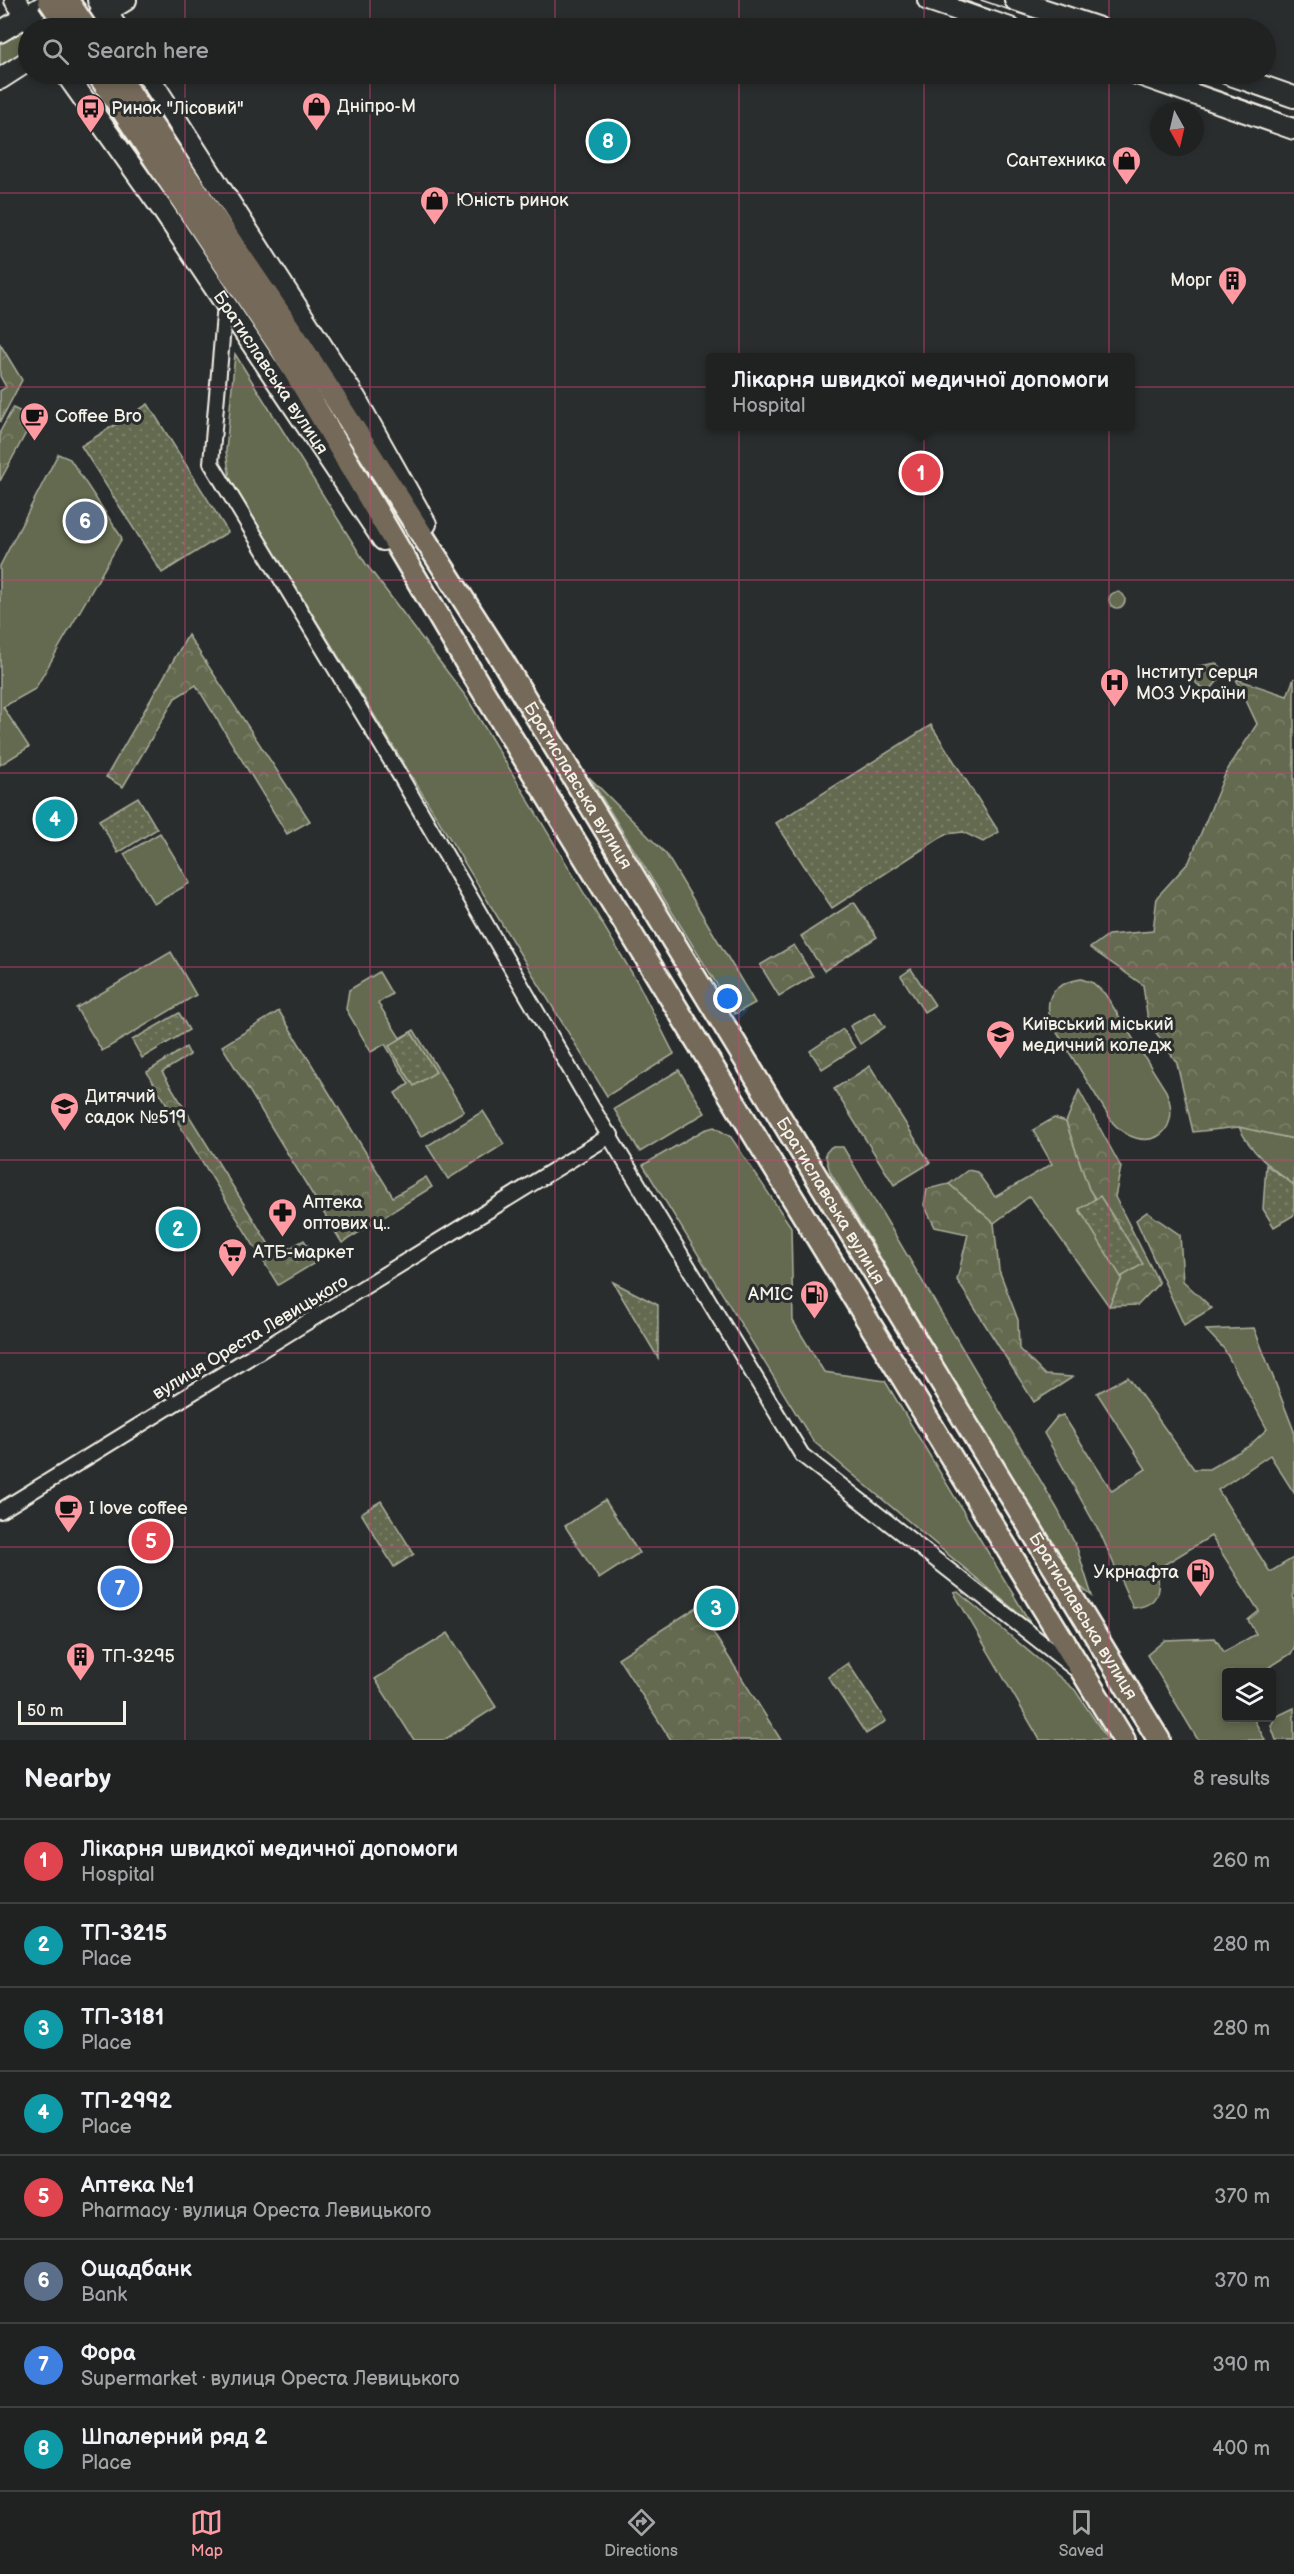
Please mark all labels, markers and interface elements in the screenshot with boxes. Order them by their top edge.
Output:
search box [18,18,1276,84]
icon: search [39,35,72,68]
text: Search here [87,38,209,65]
shop icon: Дніпро-М [300,90,332,132]
bus stop icon: Ринок "Лісовий" [74,92,106,134]
place label: Дніпро-М [337,96,416,117]
place label: Ринок "Лісовий" [111,98,244,119]
north arrow [1150,102,1204,156]
pin: 8 [588,118,628,164]
shop icon: Сантехника [1111,144,1143,186]
place label: Сантехника [1006,150,1106,171]
shop icon: Юність ринок [419,184,451,226]
place label: Юність ринок [456,190,569,211]
building icon: Морг [1217,264,1249,306]
place label: Морг [1170,270,1212,291]
street label: Братиславська вулиця [209,287,333,458]
popup [706,353,1135,431]
text: Лікарня швидкої медичної допомоги [732,367,1109,394]
text: Hospital [732,394,805,418]
cafe icon: Coffee Bro [18,400,50,442]
place label: Coffee Bro [55,406,142,427]
pin: 1 [902,450,940,496]
pin: 6 [66,498,104,544]
place label: Інститут серця МОЗ України [1136,662,1258,704]
hospital icon: Інститут серця МОЗ України [1099,666,1131,708]
street label: Братиславська вулиця [519,698,637,873]
pin: 4 [36,796,74,842]
your location [713,984,742,1013]
place label: Київський міський медичний коледж [1022,1014,1174,1056]
school or university icon: Київський міський медичний коледж [985,1018,1017,1060]
place label: Дитячий садок №519 [85,1086,186,1128]
school or university icon: Дитячий садок №519 [48,1090,80,1132]
street label: Братиславська вулиця [772,1113,889,1288]
place label: Аптека оптових ц.. [302,1192,390,1234]
pharmacy icon: Аптека оптових ц.. [266,1196,298,1238]
pin: 2 [158,1206,198,1252]
supermarket icon: АТБ-маркет [216,1236,248,1278]
place label: АТБ-маркет [252,1242,355,1263]
street label: вулиця Ореста Левицького [149,1271,352,1404]
fuel station icon: AMIC [798,1278,830,1320]
place label: AMIC [748,1284,793,1305]
cafe icon: I love coffee [52,1492,84,1534]
place label: I love coffee [89,1498,188,1519]
pin: 5 [132,1518,170,1564]
street label: Братиславська вулиця [1024,1529,1142,1704]
fuel station icon: Укрнафта [1184,1556,1216,1598]
place label: Укрнафта [1093,1562,1179,1583]
pin: 7 [100,1566,140,1610]
pin: 3 [696,1586,736,1630]
building icon: ТП-3295 [65,1640,97,1682]
place label: ТП-3295 [102,1646,175,1667]
map controls [1222,1668,1276,1722]
button: layers [1222,1668,1276,1722]
scale bar [18,1698,126,1726]
text: 50 m [27,1702,63,1721]
text: Nearby [24,1764,111,1795]
text: 8 results [1193,1767,1270,1791]
text: Лікарня швидкої медичної допомоги [81,1836,458,1863]
text: 1 [39,1849,48,1873]
text: 260 m [1212,1849,1270,1873]
text: Hospital [81,1863,154,1887]
text: ТП-3215 [81,1920,167,1947]
text: 2 [38,1933,49,1957]
text: 280 m [1213,1933,1270,1957]
text: Place [81,1947,132,1971]
text: ТП-3181 [81,2004,164,2031]
text: 3 [38,2017,49,2041]
text: 280 m [1213,2017,1270,2041]
text: Place [81,2031,132,2055]
text: ТП-2992 [81,2088,172,2115]
text: 4 [38,2101,49,2125]
text: 320 m [1212,2101,1270,2125]
text: Place [81,2115,132,2139]
text: Аптека №1 [81,2172,195,2199]
text: 5 [38,2185,49,2209]
text: 370 m [1214,2185,1270,2209]
text: Pharmacy · вулиця Ореста Левицького [81,2199,431,2223]
text: Ощадбанк [81,2256,192,2283]
text: 6 [37,2269,50,2293]
text: 370 m [1214,2269,1270,2293]
text: Bank [81,2283,127,2307]
text: Фора [81,2340,136,2367]
text: 7 [38,2353,49,2377]
text: 390 m [1212,2353,1270,2377]
text: Supermarket · вулиця Ореста Левицького [81,2367,459,2391]
text: Шпалерний ряд 2 [81,2424,268,2451]
text: 8 [37,2437,50,2461]
text: 400 m [1212,2437,1270,2461]
text: Place [81,2451,132,2475]
tab: Map [190,2506,223,2561]
tab: Directions [604,2506,678,2561]
tab: Saved [1059,2506,1104,2561]

